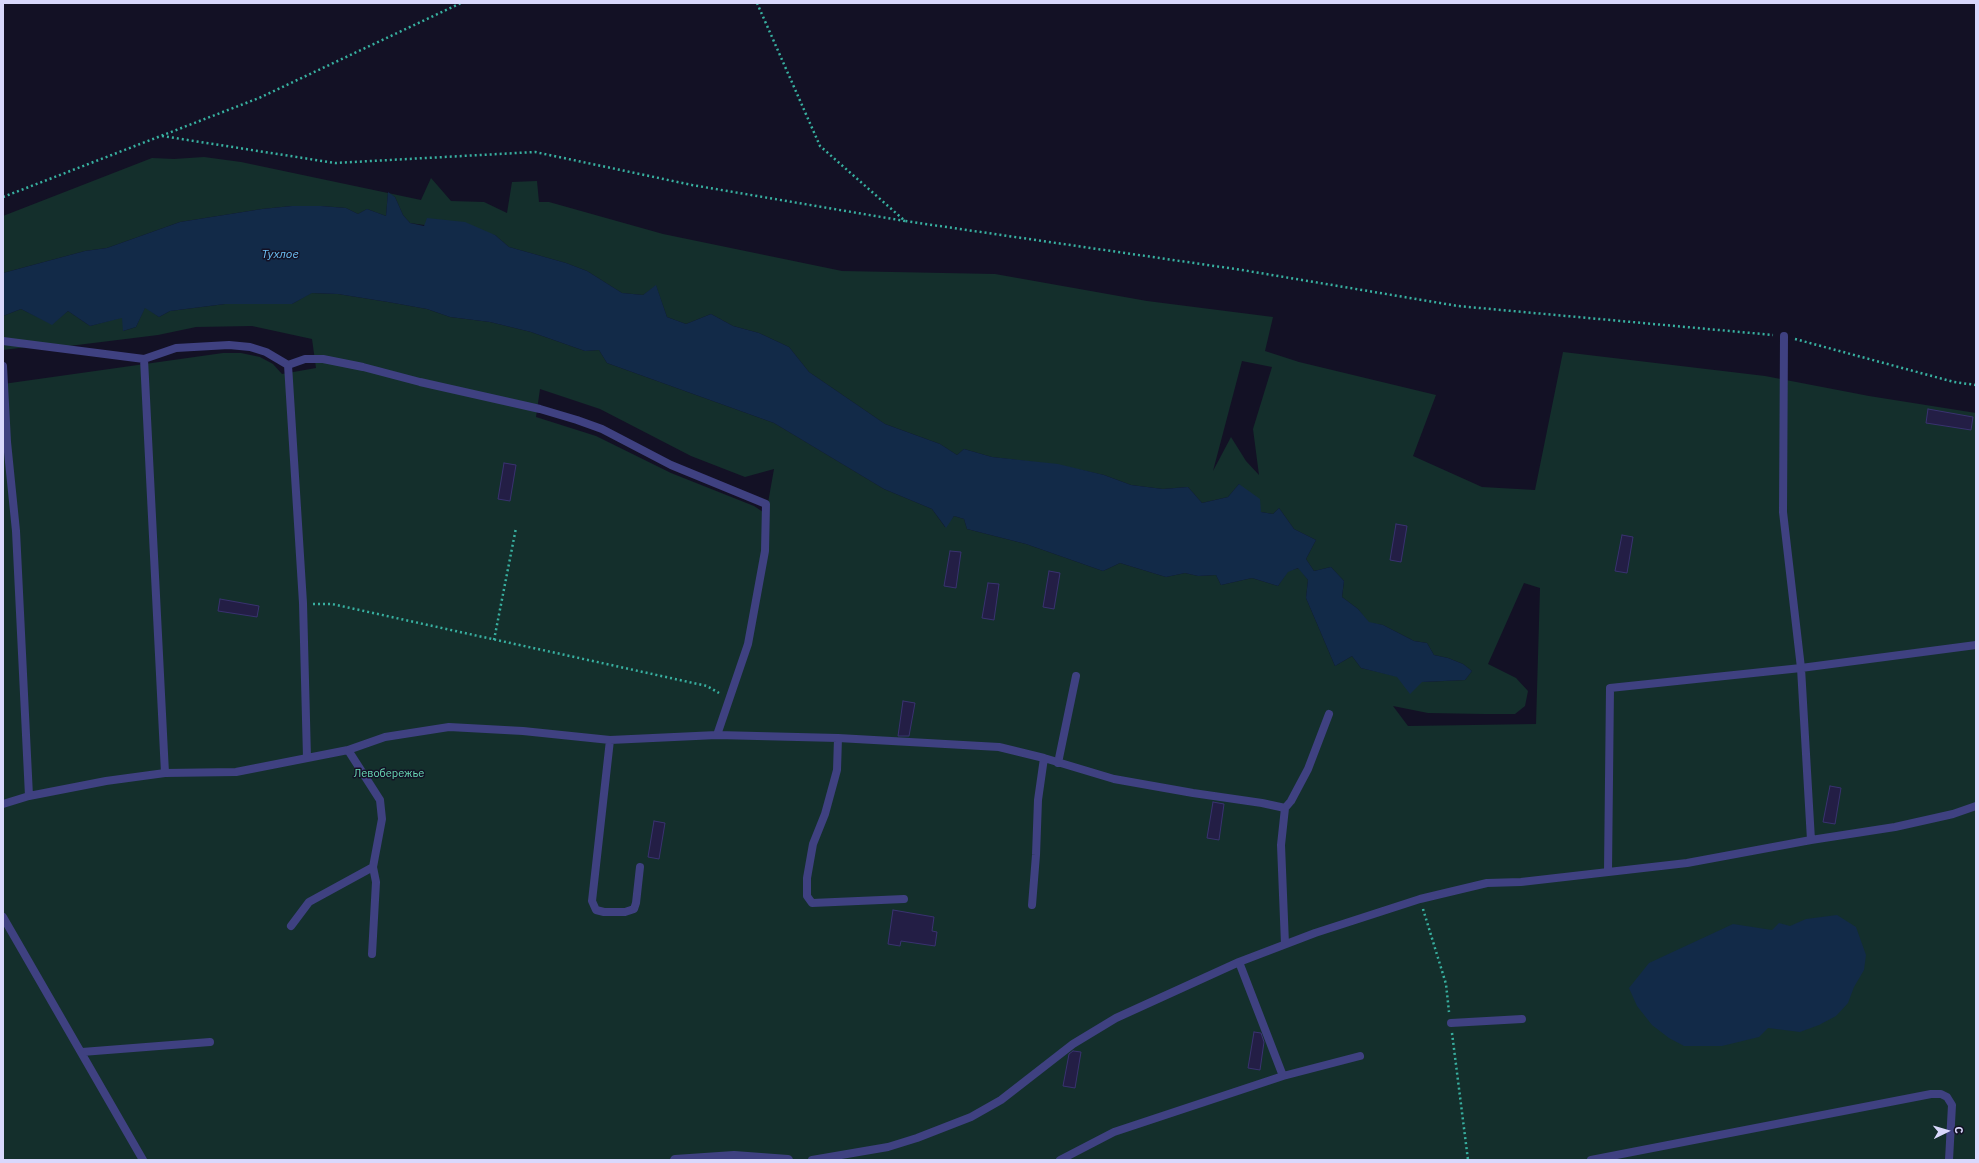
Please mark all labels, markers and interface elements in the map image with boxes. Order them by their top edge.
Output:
water label: Тухлое [261,248,299,262]
park label: Левобережье [354,767,424,781]
north arrow [1927,1111,1967,1151]
text: С [1952,1126,1966,1134]

